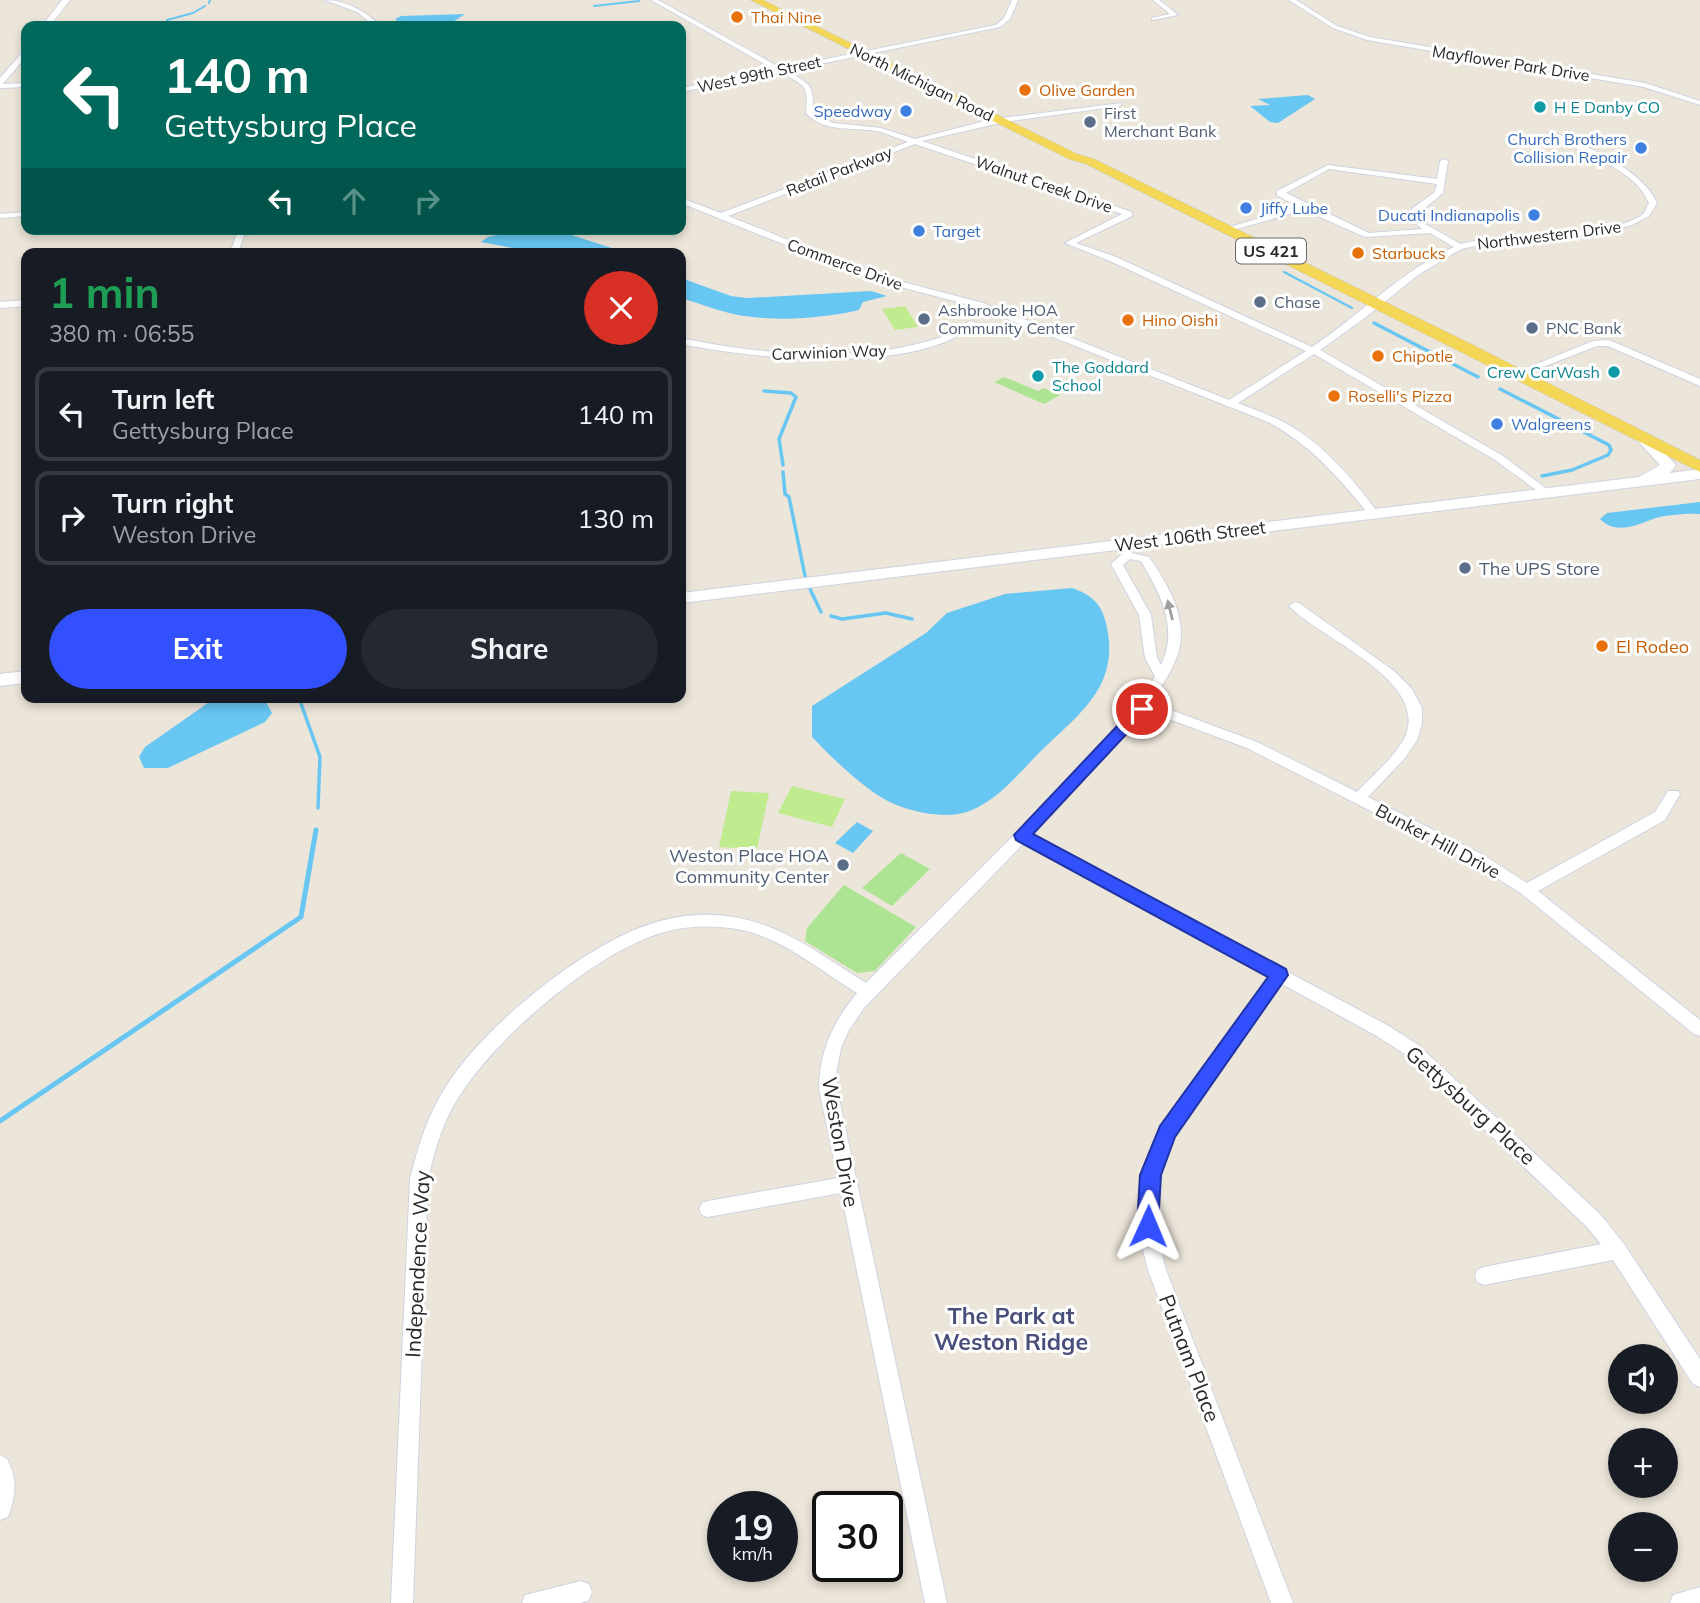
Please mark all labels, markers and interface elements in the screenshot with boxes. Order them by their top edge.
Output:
place label: Thai Nine [751,7,821,27]
marker: Thai Nine [729,9,745,25]
street label: North Michigan Road [847,39,997,125]
street label: Mayflower Park Drive [1431,41,1591,85]
text: 140 m [164,44,310,105]
icon: left [49,49,140,140]
street label: West 99th Street [695,51,823,97]
place label: Olive Garden [1039,80,1135,100]
marker: Olive Garden [1017,82,1033,98]
place label: H E Danby CO [1554,97,1660,117]
marker: H E Danby CO [1532,99,1548,115]
place label: Speedway [814,101,892,121]
marker: Speedway [898,103,914,119]
place label: First Merchant Bank [1104,103,1217,141]
text: Gettysburg Place [164,105,417,145]
marker: First Merchant Bank [1082,114,1098,130]
place label: Church Brothers Collision Repair [1507,129,1627,167]
marker: Church Brothers Collision Repair [1633,140,1649,156]
street label: Retail Parkway [783,141,895,200]
street label: Walnut Creek Drive [973,151,1115,217]
icon: left [262,182,300,220]
icon: ahead [335,182,373,220]
icon: right [408,182,446,220]
place label: Jiffy Lube [1260,198,1328,218]
marker: Jiffy Lube [1238,200,1254,216]
place label: Ducati Indianapolis [1378,205,1520,225]
marker: Ducati Indianapolis [1526,207,1542,223]
street label: Northwestern Drive [1476,216,1622,254]
place label: Target [933,221,981,241]
marker: Target [911,223,927,239]
street label: Commerce Drive [785,234,905,294]
road number: US 421 [1236,238,1306,264]
place label: Starbucks [1372,243,1446,263]
marker: Starbucks [1350,245,1366,261]
text: 1 min [49,266,160,319]
button: close [584,271,658,345]
place label: Chase [1274,292,1321,312]
marker: Chase [1252,294,1268,310]
place label: Ashbrooke HOA Community Center [938,300,1075,338]
place label: Hino Oishi [1142,310,1218,330]
marker: Ashbrooke HOA Community Center [916,311,932,327]
marker: Hino Oishi [1120,312,1136,328]
place label: PNC Bank [1546,318,1622,338]
text: 380 m · 06:55 [49,319,194,348]
marker: PNC Bank [1524,320,1540,336]
street label: Carwinion Way [771,340,887,364]
place label: Chipotle [1392,346,1453,366]
marker: Chipotle [1370,348,1386,364]
place label: The Goddard School [1052,357,1149,395]
place label: Crew CarWash [1487,362,1600,382]
marker: Crew CarWash [1606,364,1622,380]
marker: The Goddard School [1030,368,1046,384]
text: Turn left [112,383,214,416]
place label: Roselli's Pizza [1348,386,1452,406]
marker: Roselli's Pizza [1326,388,1342,404]
icon: left [53,395,91,433]
text: 140 m [578,398,654,431]
place label: Walgreens [1511,414,1591,434]
text: Gettysburg Place [112,416,294,445]
marker: Walgreens [1489,416,1505,432]
text: Turn right [112,487,233,520]
icon: right [53,499,91,537]
text: 130 m [578,502,654,535]
street label: West 106th Street [1113,515,1267,557]
text: Weston Drive [112,520,256,549]
place label: The UPS Store [1479,557,1600,580]
marker: The UPS Store [1457,560,1473,576]
one-way arrow [1164,599,1175,621]
button: Exit [49,609,347,689]
button: Share [361,609,658,689]
place label: El Rodeo [1616,635,1689,658]
marker: El Rodeo [1594,638,1610,654]
pin [1112,679,1172,739]
icon: arrive [1123,690,1161,728]
street label: Bunker Hill Drive [1372,798,1504,884]
place label: Weston Place HOA Community Center [669,844,829,888]
marker: Weston Place HOA Community Center [835,857,851,873]
street label: Gettysburg Place [1401,1040,1541,1170]
street label: Weston Drive [817,1075,865,1209]
street label: Independence Way [399,1170,435,1358]
position arrow [1111,1189,1185,1263]
street label: Putnam Place [1154,1290,1226,1426]
district label: The Park at Weston Ridge [934,1301,1088,1356]
map controls [1608,1344,1678,1582]
button: sound [1608,1344,1678,1414]
button: + [1608,1428,1678,1498]
speed limit sign: 30 [812,1491,903,1582]
text: 19 [731,1505,774,1549]
button: − [1608,1512,1678,1582]
text: km/h [732,1542,773,1565]

